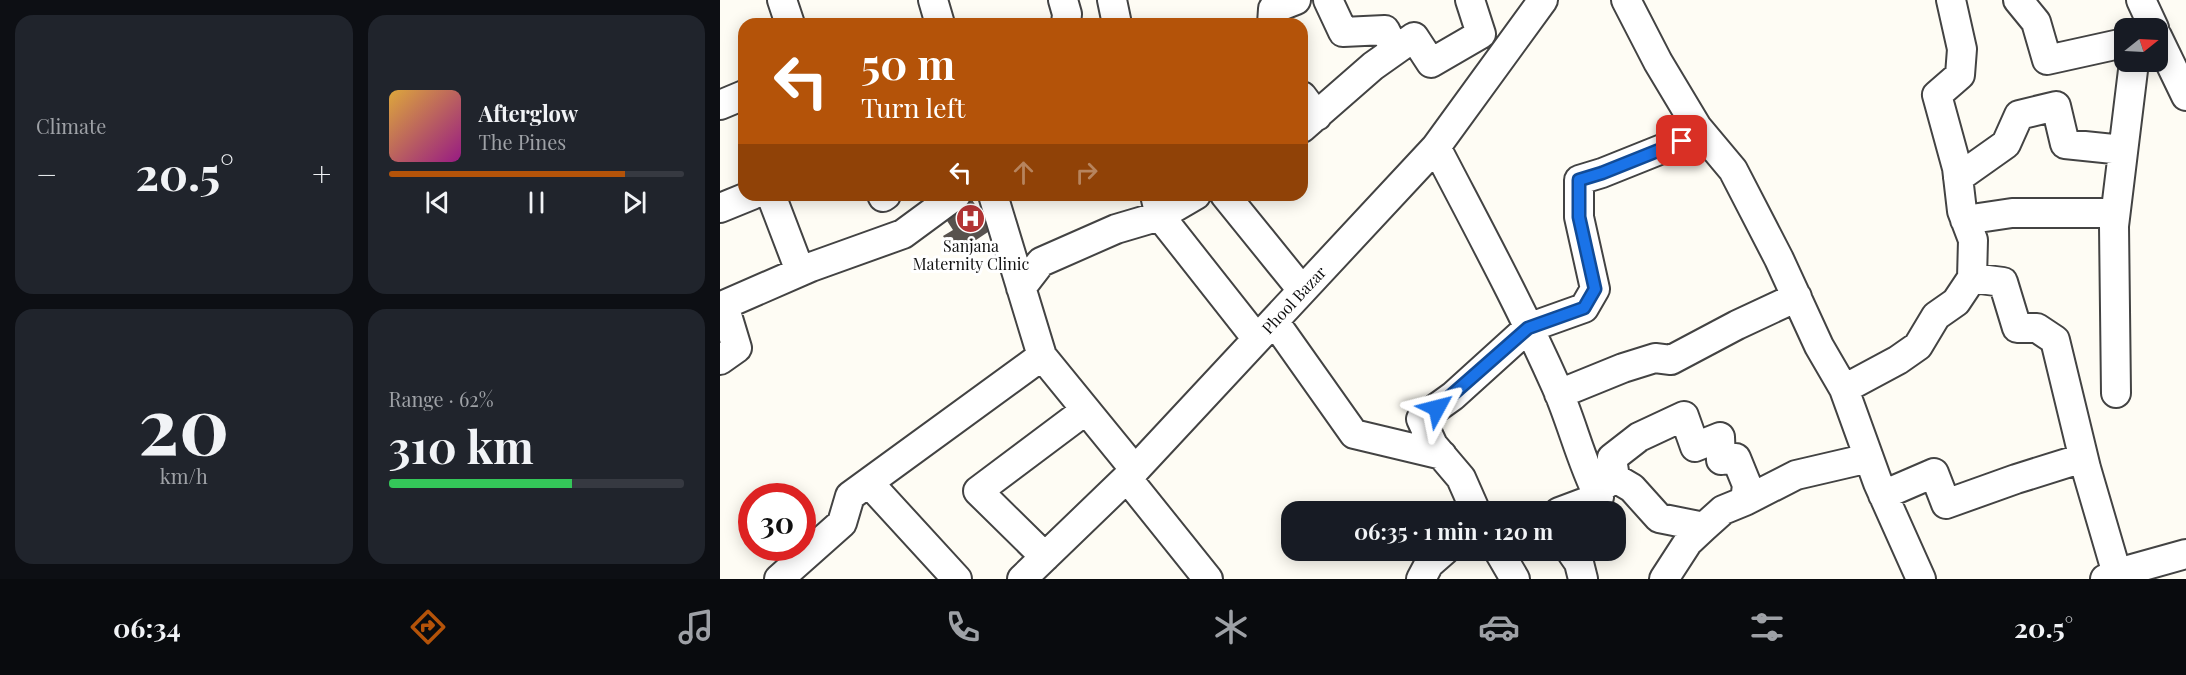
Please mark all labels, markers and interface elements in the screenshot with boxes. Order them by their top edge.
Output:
north arrow [2114,18,2168,72]
map controls [2114,18,2168,72]
text: 50 m [861,35,955,91]
icon: left [762,42,840,120]
text: Turn left [861,89,965,125]
text: Afterglow [479,98,578,128]
text: Climate [36,112,106,139]
pin [1656,115,1707,166]
icon: arrive [1665,124,1698,157]
text: The Pines [479,128,566,155]
text: 20.5° [135,142,234,202]
text: − [36,151,57,195]
text: + [312,151,331,195]
icon: left [944,156,977,189]
icon: ahead [1007,156,1040,189]
icon: right [1070,156,1103,189]
icon: previous [421,186,454,219]
icon: pause [520,186,553,219]
icon: next [618,186,651,219]
hospital icon: Sanjana Maternity Clinic [955,202,987,234]
place label: Sanjana Maternity Clinic [913,235,1029,274]
street label: Phool Bazar [1257,261,1330,338]
text: 20 [138,371,229,475]
position arrow [1405,376,1469,440]
text: Range · 62% [389,385,494,412]
text: 310 km [389,415,534,475]
text: km/h [160,462,208,489]
speed limit sign: 30 [738,483,816,561]
text: 06:35 · 1 min · 120 m [1354,516,1553,546]
icon: directions [407,606,449,648]
icon: music [675,606,717,648]
icon: phone [942,606,984,648]
icon: climate [1210,606,1252,648]
icon: car [1478,606,1520,648]
icon: filters [1746,606,1788,648]
text: 06:34 [113,609,181,645]
text: 20.5° [2014,609,2073,645]

